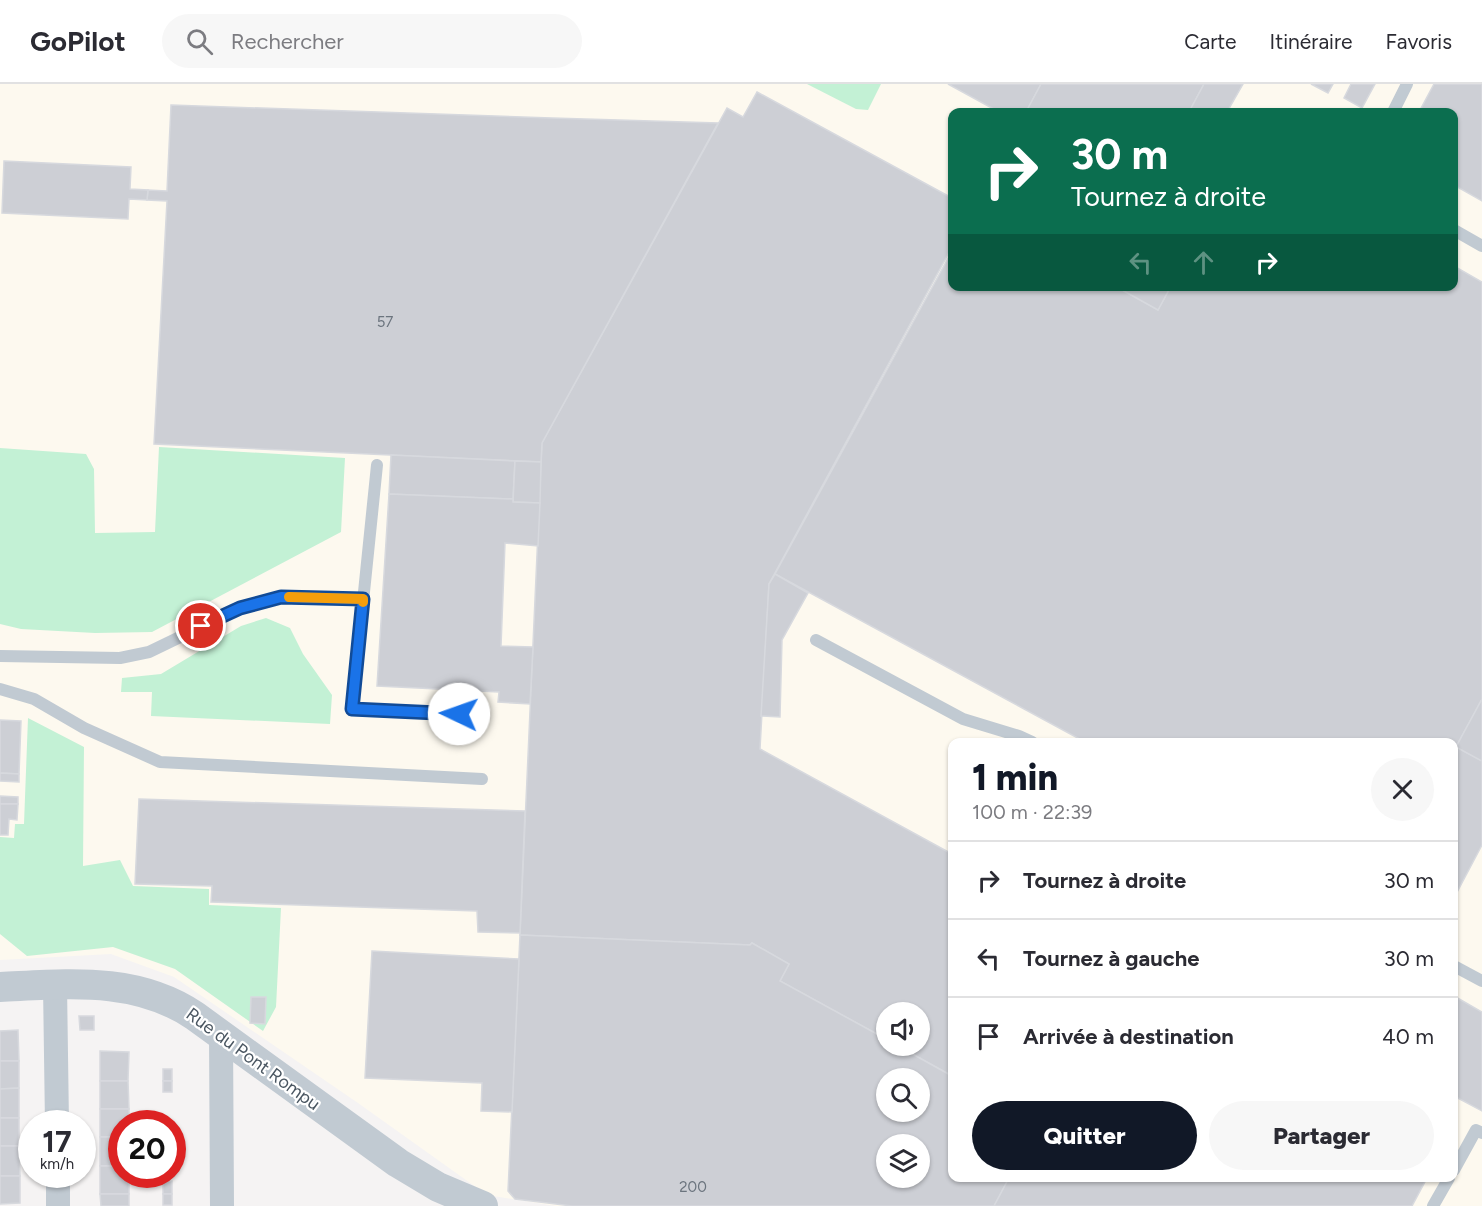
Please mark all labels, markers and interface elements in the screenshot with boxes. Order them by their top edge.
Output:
search box [162,14,582,68]
text: GoPilot [30,24,126,58]
icon: search [183,25,216,58]
text: Rechercher [231,28,344,55]
text: Carte [1184,29,1237,54]
text: Itinéraire [1270,29,1353,54]
text: Favoris [1386,29,1452,54]
text: 30 m [1071,129,1168,180]
icon: right [972,132,1050,210]
text: Tournez à droite [1071,180,1266,213]
icon: left [1124,246,1157,279]
icon: ahead [1187,246,1220,279]
icon: right [1250,246,1283,279]
house number: 57 [377,313,393,331]
pin [175,600,226,651]
icon: arrive [184,609,217,642]
position arrow [427,682,491,746]
text: 1 min [972,756,1058,799]
button: close [1371,758,1434,821]
text: 100 m · 22:39 [972,800,1092,824]
icon: right [972,864,1005,897]
text: Tournez à droite [1023,867,1186,894]
text: 30 m [1384,867,1434,894]
icon: left [972,942,1005,975]
text: Tournez à gauche [1023,945,1199,972]
text: 30 m [1384,945,1434,972]
map controls [876,1002,930,1188]
button: sound [876,1002,930,1056]
street label: Rue du Pont Rompu [182,1003,324,1115]
icon: arrive [972,1020,1005,1053]
text: Arrivée à destination [1023,1023,1234,1050]
text: 40 m [1382,1023,1434,1050]
button: search [876,1068,930,1122]
button: Quitter [972,1101,1197,1170]
button: Partager [1209,1101,1434,1170]
speed limit sign: 20 [108,1110,186,1188]
text: 17 [42,1123,72,1160]
button: layers [876,1134,930,1188]
text: km/h [40,1155,74,1173]
house number: 200 [679,1178,707,1196]

